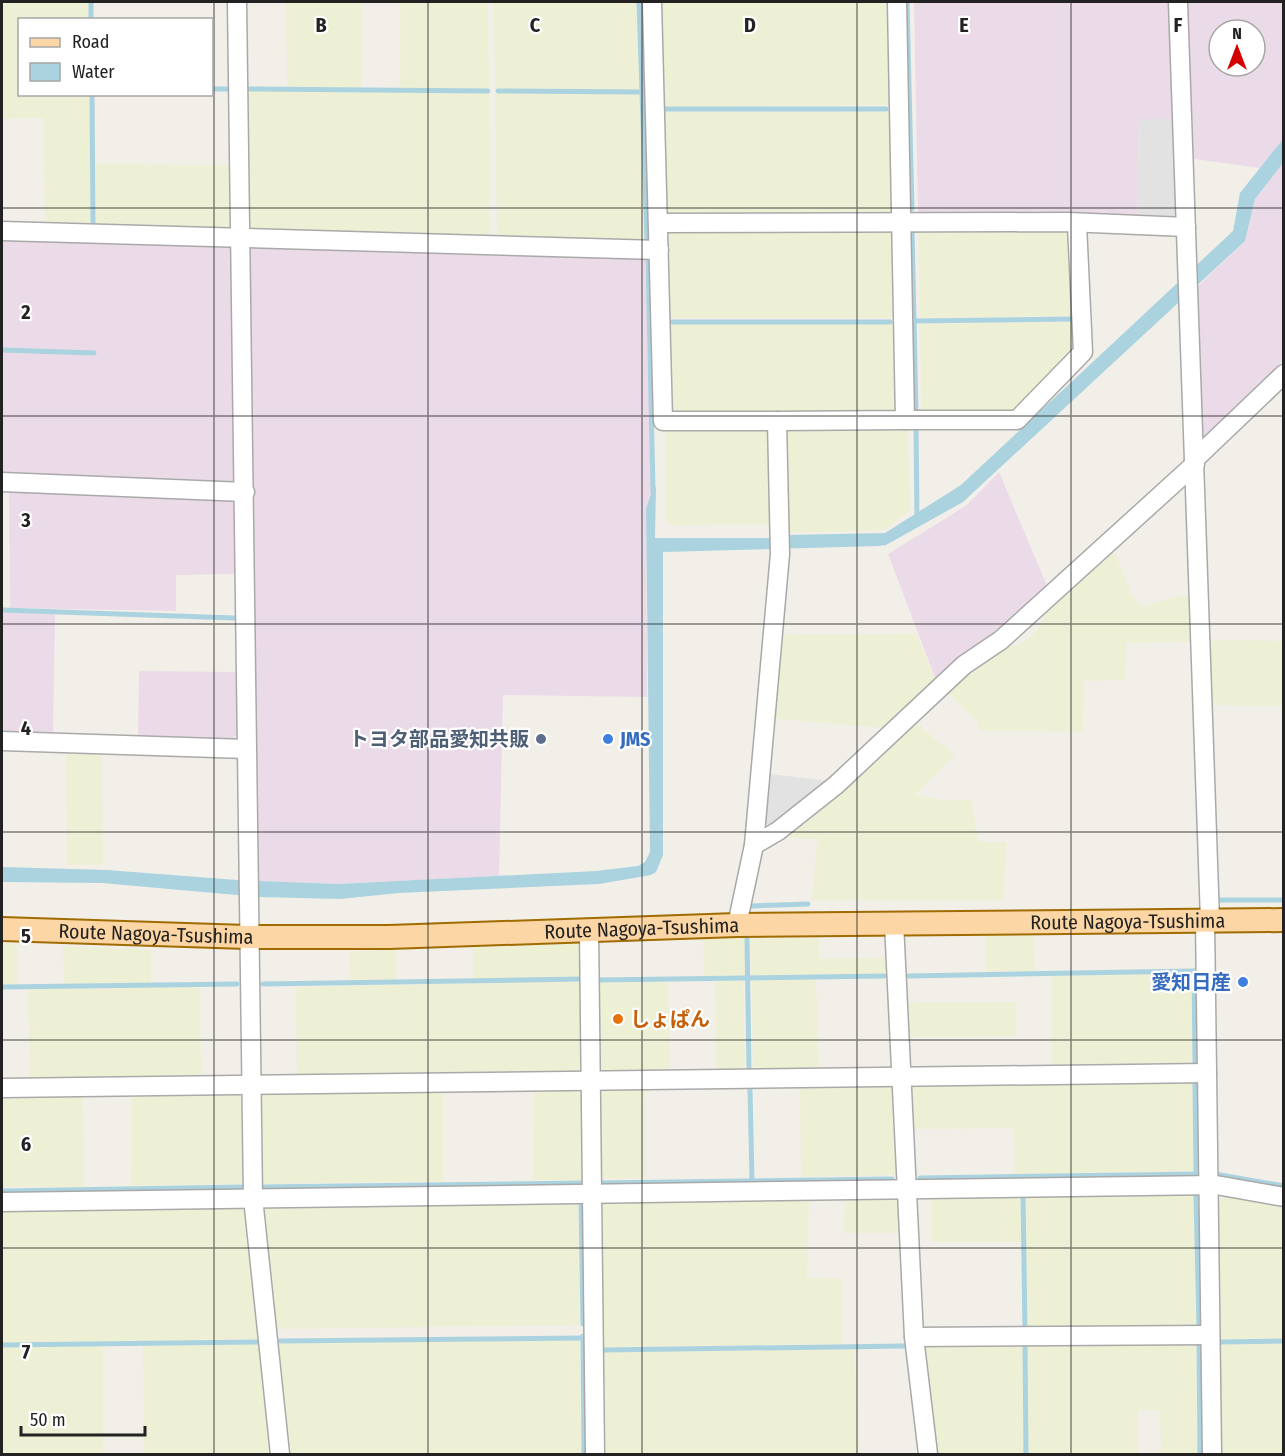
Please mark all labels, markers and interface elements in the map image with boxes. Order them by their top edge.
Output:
text: B [315,13,327,37]
text: C [530,13,541,37]
text: D [744,13,756,37]
text: E [959,13,969,37]
text: F [1174,13,1183,37]
legend [18,18,213,96]
north arrow [1207,18,1267,78]
text: N [1232,24,1242,43]
text: Road [72,31,109,53]
text: Water [72,61,115,83]
text: 2 [20,300,31,324]
text: 3 [20,508,31,532]
text: 4 [21,716,31,740]
place label: トヨタ部品愛知共販 [349,727,529,751]
place label: JMS [619,727,650,751]
marker: トヨタ部品愛知共販 [534,732,548,746]
marker: JMS [601,732,615,746]
street label: Route Nagoya-Tsushima [1030,909,1225,934]
street label: Route Nagoya-Tsushima [544,913,740,944]
street label: Route Nagoya-Tsushima [58,919,253,949]
text: 5 [21,924,31,948]
place label: 愛知日産 [1151,970,1231,994]
marker: 愛知日産 [1236,975,1250,989]
place label: しょぱん [630,1007,710,1031]
marker: しょぱん [611,1012,625,1026]
text: 6 [21,1132,31,1156]
text: 7 [22,1340,31,1364]
scale bar [21,1399,146,1437]
text: 50 m [30,1409,66,1431]

